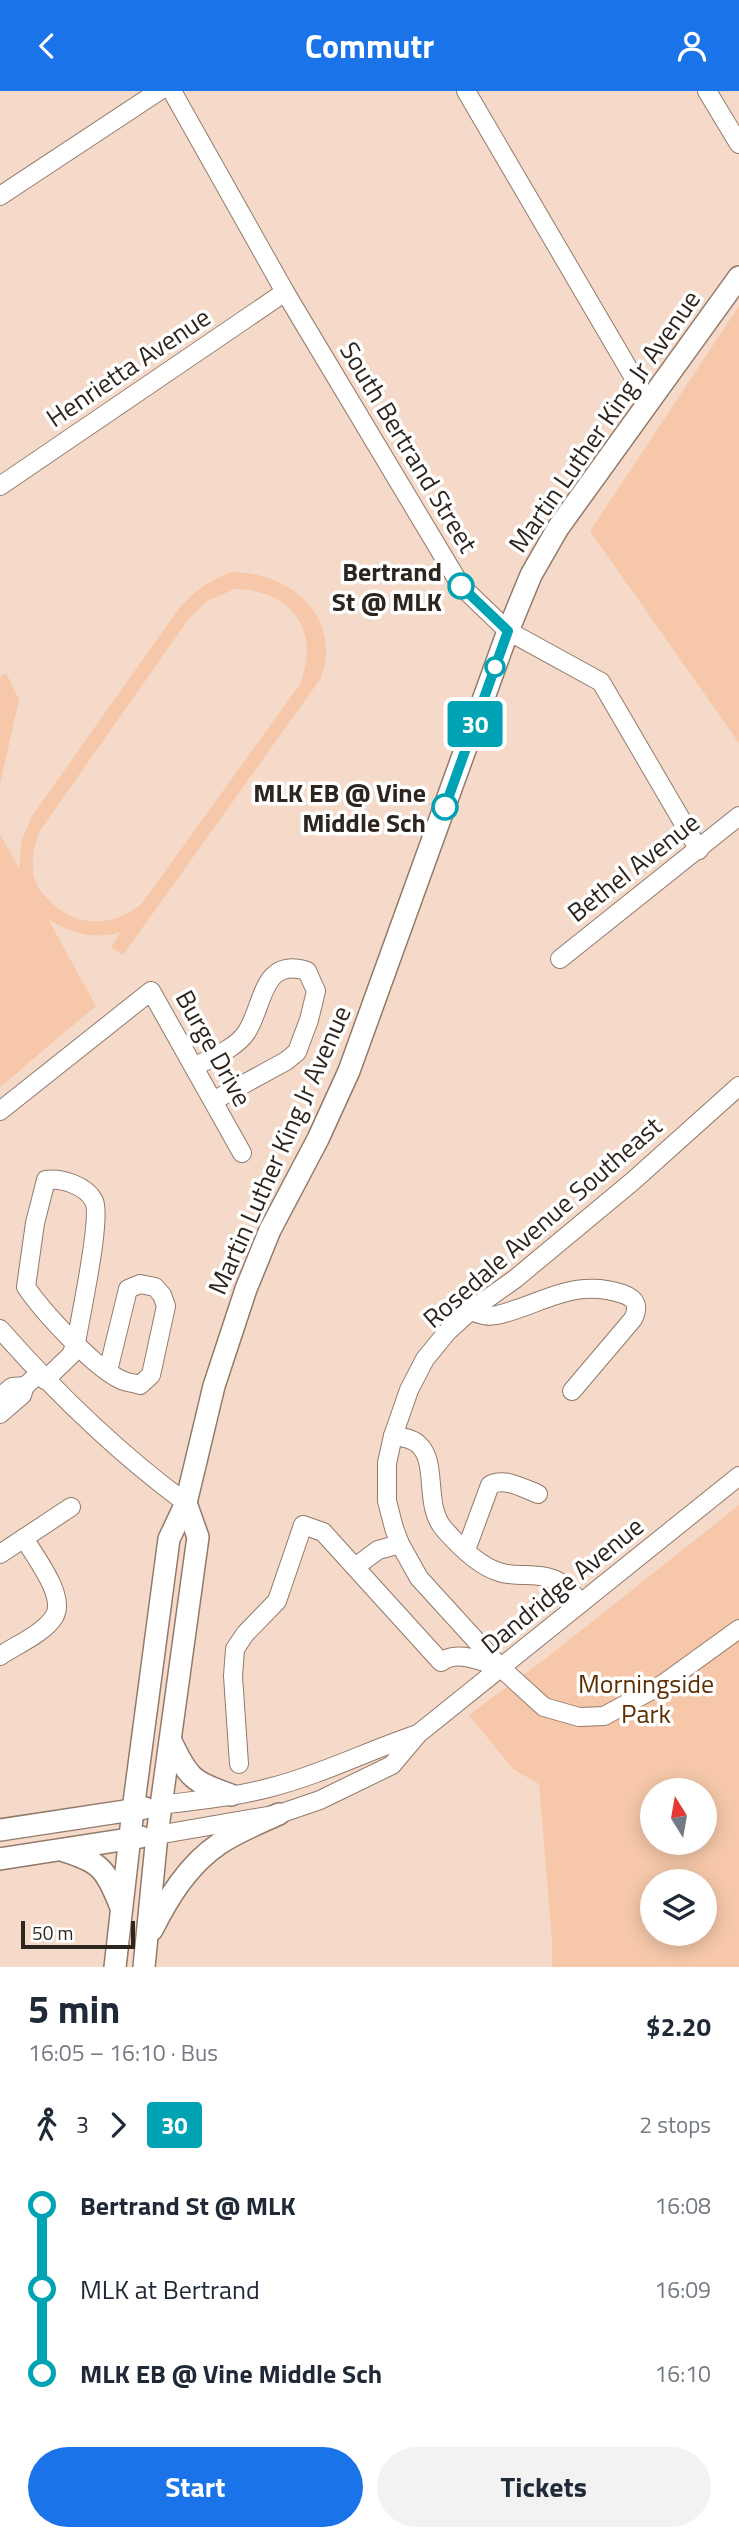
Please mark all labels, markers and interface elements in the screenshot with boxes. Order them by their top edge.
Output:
text: Commutr [305,22,434,70]
icon: back [28,27,66,65]
icon: person [673,27,711,65]
street label: Martin Luther King Jr Avenue [498,282,710,560]
street label: Henrietta Avenue [38,298,218,436]
street label: South Bertrand Street [330,334,488,560]
place label: Bertrand St @ MLK [332,552,442,621]
marker: Bertrand St @ MLK [448,573,474,599]
unlabelled marker [485,657,505,677]
line badge: 30 [444,701,506,747]
text: 30 [462,706,488,742]
place label: MLK EB @ Vine Middle Sch [253,773,426,842]
marker: MLK EB @ Vine Middle Sch [432,794,458,820]
street label: Bethel Avenue [559,803,707,931]
street label: Burge Drive [166,983,262,1113]
street label: Martin Luther King Jr Avenue [198,999,360,1301]
street label: Rosedale Avenue Southeast [414,1107,670,1337]
street label: Dandridge Avenue [472,1507,652,1663]
park label: Morningside Park [578,1664,714,1733]
north arrow [640,1778,718,1855]
map controls [640,1778,717,1946]
button: layers [640,1869,717,1946]
scale bar [21,1918,135,1950]
text: 50 m [32,1918,73,1947]
text: 5 min [28,1980,120,2038]
text: $2.20 [646,2007,711,2046]
text: 16:05 – 16:10 · Bus [28,2035,218,2070]
icon: walk [28,2106,66,2144]
icon: forward [99,2106,137,2144]
text: 3 [76,2107,89,2142]
text: 30 [161,2107,188,2143]
text: 2 stops [639,2107,711,2142]
text: Bertrand St @ MLK [80,2186,296,2225]
text: 16:08 [654,2188,711,2223]
text: MLK at Bertrand [80,2270,260,2309]
text: 16:09 [654,2272,711,2307]
text: MLK EB @ Vine Middle Sch [80,2354,382,2393]
text: 16:10 [654,2356,711,2391]
button: Start [28,2447,363,2527]
button: Tickets [377,2447,711,2527]

